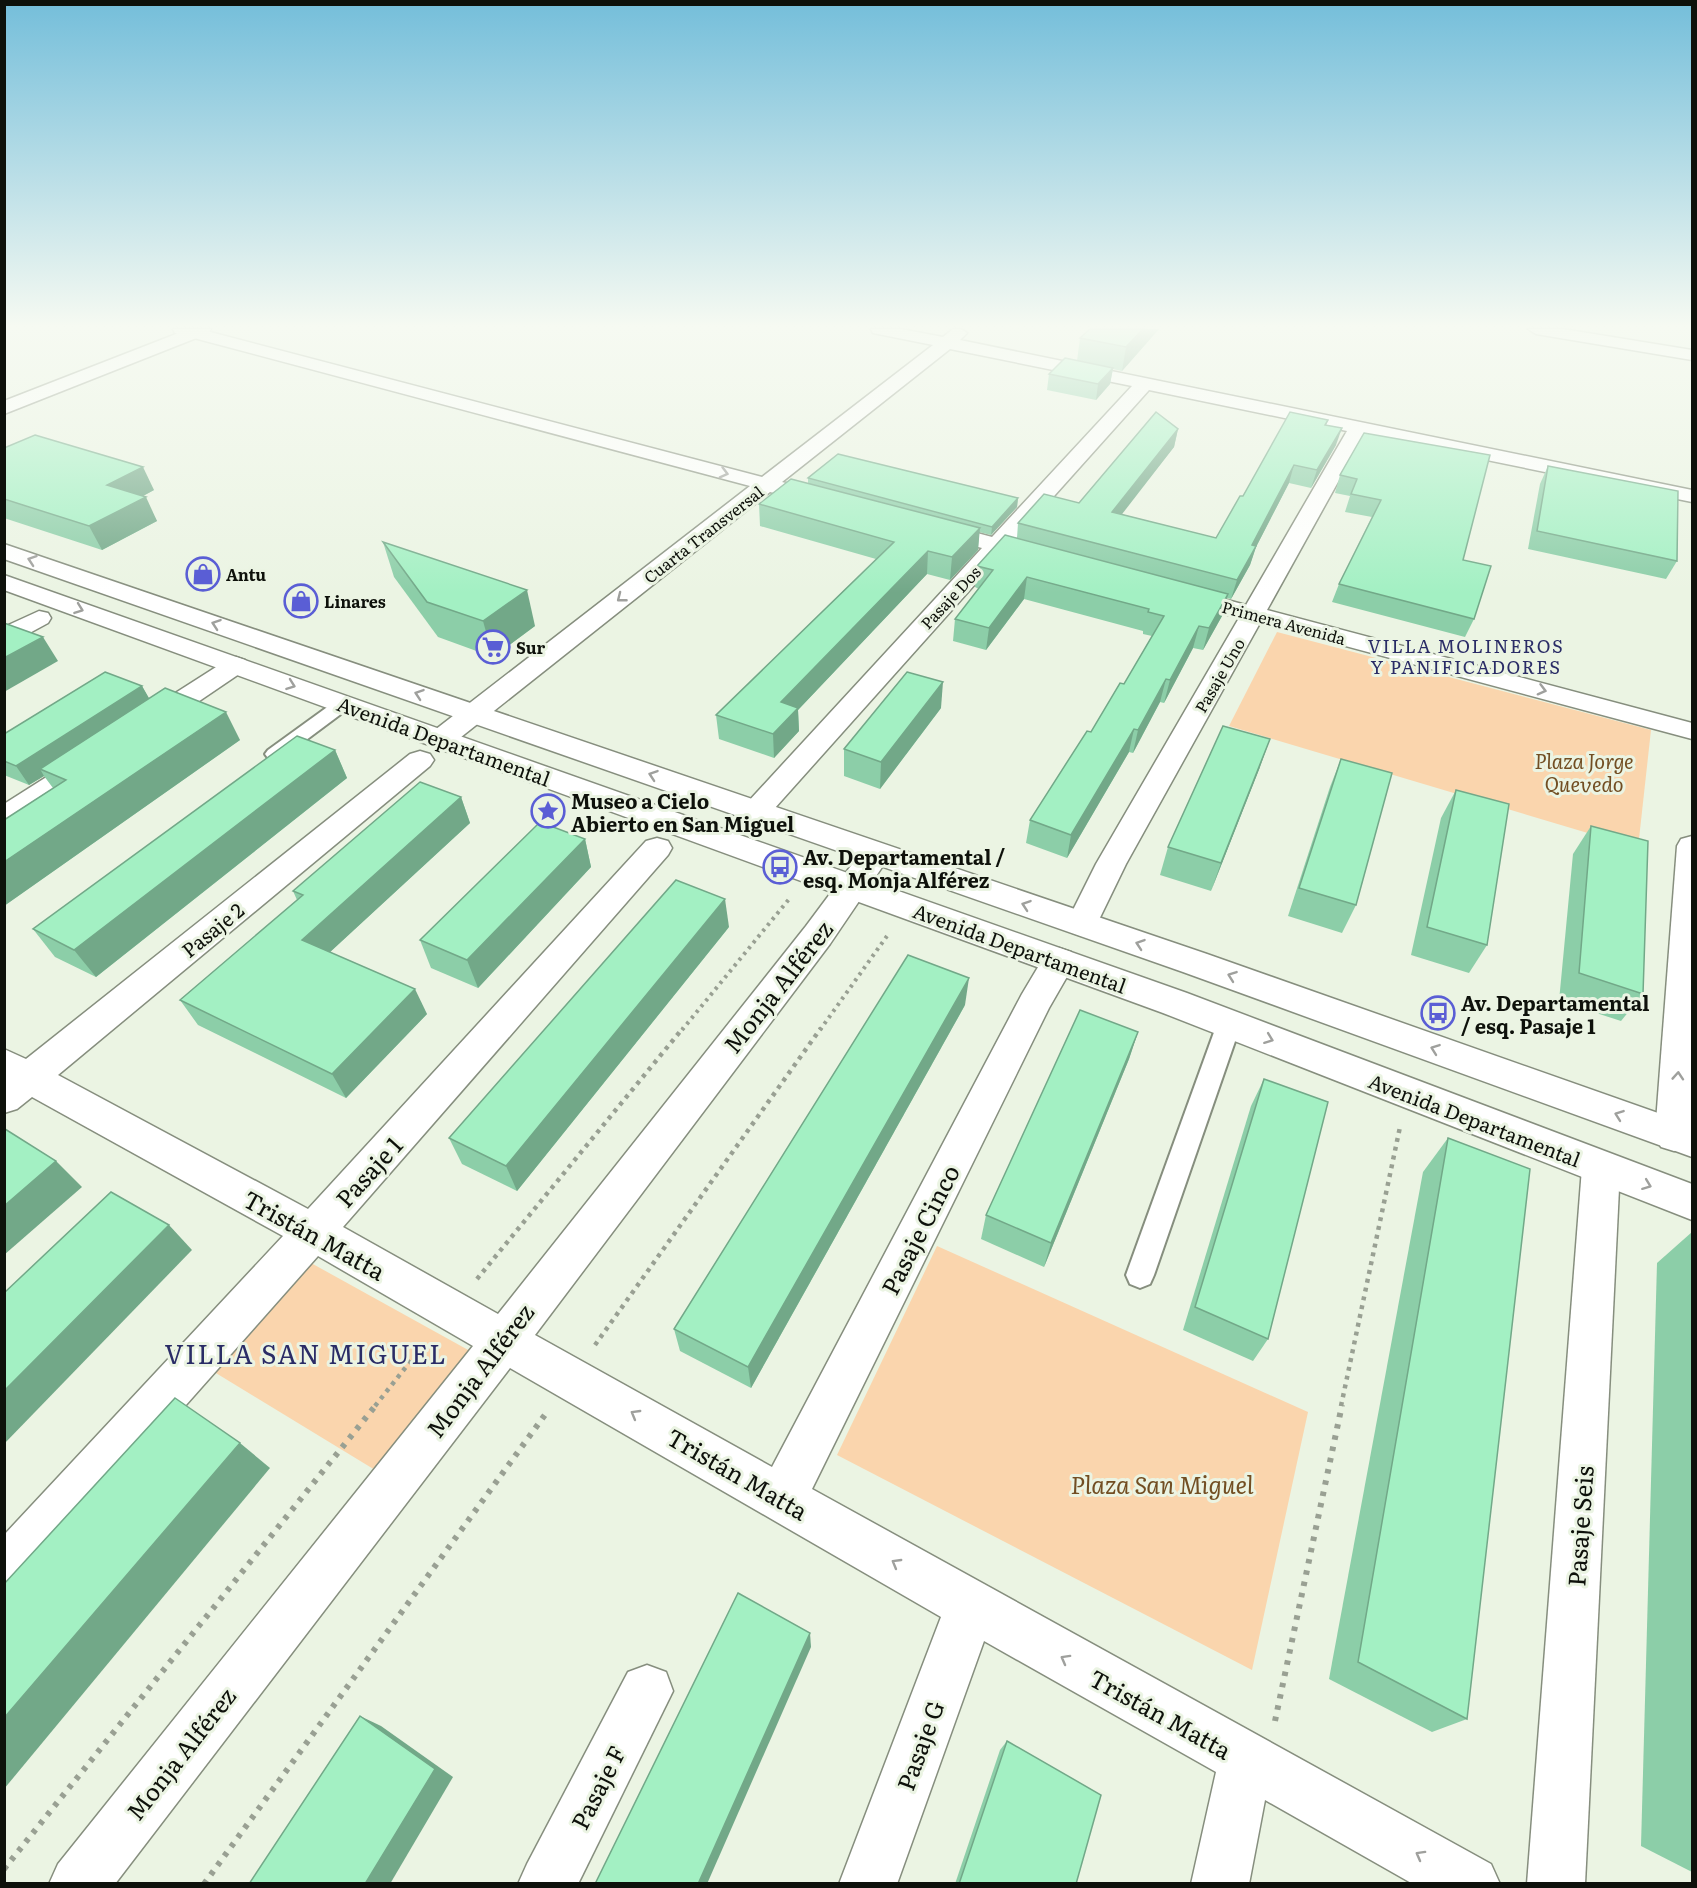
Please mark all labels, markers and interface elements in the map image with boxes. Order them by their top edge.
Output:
one-way arrow [718,466,729,478]
street label: Cuarta Transversal [638,480,768,588]
one-way arrow [27,555,38,568]
shop icon: Antu [185,556,221,592]
street label: Pasaje Dos [914,560,986,634]
place label: Antu [226,562,266,586]
shop icon: Linares [283,583,319,619]
place label: Linares [324,589,386,613]
one-way arrow [617,590,628,601]
street label: Primera Avenida [1219,594,1349,650]
one-way arrow [73,601,84,614]
one-way arrow [211,619,222,632]
supermarket icon: Sur [475,629,511,665]
district label: VILLA MOLINEROS Y PANIFICADORES [1368,632,1564,680]
street label: Pasaje Uno [1188,633,1250,717]
place label: Sur [516,635,546,659]
one-way arrow [285,677,296,690]
one-way arrow [1537,683,1547,696]
street label: Avenida Departamental [333,687,555,793]
one-way arrow [414,689,425,702]
park label: Plaza Jorge Quevedo [1534,745,1634,798]
one-way arrow [648,770,659,783]
place label: Museo a Cielo Abierto en San Miguel [571,785,794,838]
place icon: Museo a Cielo Abierto en San Miguel [530,793,566,829]
place label: Av. Departamental / esq. Monja Alférez [803,841,1006,894]
bus stop icon: Av. Departamental / esq. Monja Alférez [762,849,798,885]
street label: Pasaje 2 [174,894,250,964]
street label: Avenida Departamental [909,894,1131,1000]
one-way arrow [1021,900,1032,913]
street label: Monja Alférez [714,912,840,1060]
one-way arrow [1135,939,1146,952]
one-way arrow [1227,971,1238,984]
place label: Av. Departamental / esq. Pasaje 1 [1461,987,1650,1040]
bus stop icon: Av. Departamental / esq. Pasaje 1 [1420,995,1456,1031]
one-way arrow [1262,1032,1273,1044]
one-way arrow [1430,1044,1441,1057]
street label: Avenida Departamental [1365,1065,1586,1173]
one-way arrow [1671,1072,1684,1081]
one-way arrow [1614,1109,1625,1122]
street label: Pasaje 1 [327,1128,410,1214]
street label: Pasaje Cinco [871,1158,967,1300]
one-way arrow [1640,1178,1651,1190]
street label: Tristán Matta [238,1180,393,1288]
street label: Monja Alférez [417,1295,541,1444]
district label: VILLA SAN MIGUEL [165,1333,447,1372]
one-way arrow [631,1410,641,1422]
street label: Tristán Matta [661,1418,815,1528]
street label: Pasaje Seis [1557,1464,1601,1588]
park label: Plaza San Miguel [1071,1466,1254,1501]
one-way arrow [892,1559,902,1570]
one-way arrow [1061,1655,1072,1666]
street label: Tristán Matta [1084,1659,1239,1767]
street label: Monja Alférez [117,1679,243,1827]
street label: Pasaje G [887,1695,951,1795]
street label: Pasaje F [561,1739,633,1835]
one-way arrow [1415,1851,1426,1862]

